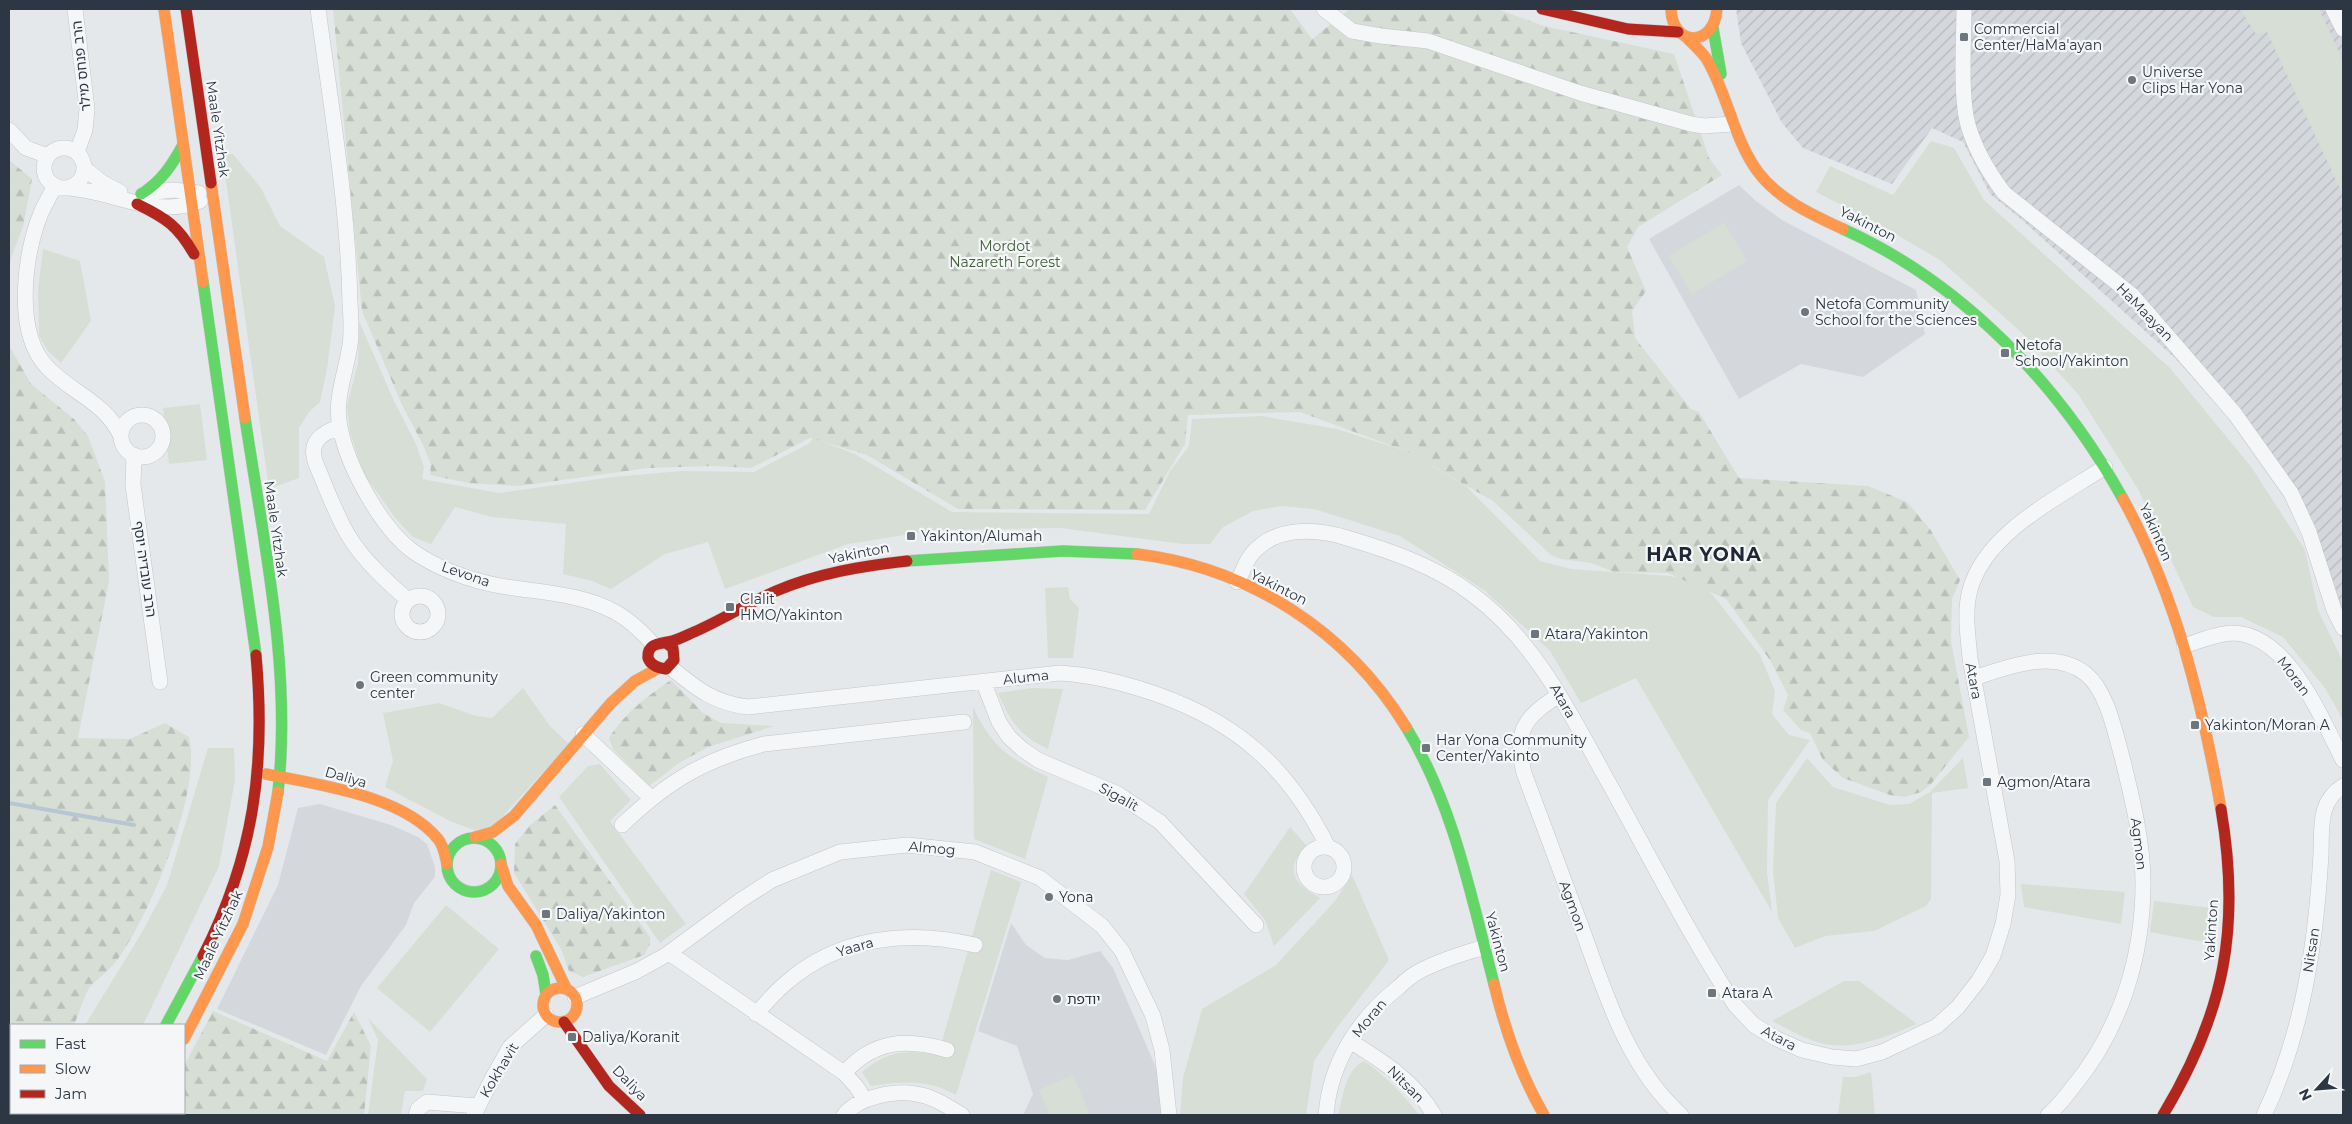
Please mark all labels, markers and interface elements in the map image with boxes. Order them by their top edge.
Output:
street label: הרב פנחס מילר [67,20,95,112]
place label: Commercial Center/HaMa'ayan [1974,20,2102,54]
marker: Commercial Center/HaMa'ayan [1958,31,1970,43]
place label: Universe Clips Har Yona [2142,63,2243,97]
marker: Universe Clips Har Yona [2126,74,2138,86]
street label: Maale Yitzhak [202,80,234,179]
street label: Yakinton [1837,202,1899,246]
park label: Mordot Nazareth Forest [949,237,1061,271]
street label: HaMaayan [2113,279,2177,345]
place label: Netofa Community School for the Sciences [1815,295,1977,329]
marker: Netofa Community School for the Sciences [1799,306,1811,318]
place label: Netofa School/Yakinton [2015,336,2129,370]
marker: Netofa School/Yakinton [1999,347,2011,359]
street label: Maale Yitzhak [260,480,292,579]
street label: Yakinton [2135,500,2177,564]
street label: הרב עובדיה יוסף [129,520,161,618]
place label: Yakinton/Alumah [921,527,1042,545]
marker: Yakinton/Alumah [905,530,917,542]
street label: Yakinton [827,538,891,568]
district label: HAR YONA [1646,543,1762,566]
street label: Levona [439,557,493,591]
street label: Yakinton [1248,565,1310,609]
place label: Clalit HMO/Yakinton [740,590,843,624]
marker: Clalit HMO/Yakinton [724,601,736,613]
place label: Atara/Yakinton [1545,625,1649,643]
marker: Atara/Yakinton [1529,628,1541,640]
street label: Moran [2273,653,2315,699]
street label: Atara [1962,661,1986,701]
street label: Aluma [1002,666,1050,688]
place label: Green community center [370,668,498,702]
marker: Green community center [354,679,366,691]
street label: Atara [1546,681,1580,721]
place label: Yakinton/Moran A [2205,716,2331,734]
marker: Yakinton/Moran A [2189,719,2201,731]
place label: Har Yona Community Center/Yakinto [1436,731,1587,765]
marker: Har Yona Community Center/Yakinto [1420,742,1432,754]
street label: Daliya [323,762,369,792]
place label: Agmon/Atara [1997,773,2091,791]
marker: Agmon/Atara [1981,776,1993,788]
street label: Sigalit [1096,779,1143,816]
street label: Agmon [2127,817,2151,871]
street label: Almog [908,837,956,859]
street label: Agmon [1556,878,1590,934]
street label: Maale Yitzhak [189,887,247,983]
place label: Yona [1059,888,1094,906]
marker: Yona [1043,891,1055,903]
street label: Yakinton [2200,899,2222,961]
place label: Daliya/Yakinton [556,905,665,923]
marker: Daliya/Yakinton [540,908,552,920]
street label: Yakinton [1481,910,1515,974]
street label: Nitsan [2299,926,2323,974]
street label: Yaara [834,933,876,961]
place label: Atara A [1722,984,1774,1002]
marker: Atara A [1706,987,1718,999]
place label: יודפת [1067,990,1100,1008]
marker: יודפת [1051,993,1063,1005]
street label: Moran [1348,995,1390,1041]
street label: Atara [1758,1021,1800,1055]
legend [10,1024,185,1114]
place label: Daliya/Koranit [582,1028,680,1046]
marker: Daliya/Koranit [566,1031,578,1043]
text: Fast [55,1034,86,1053]
street label: Kokhavit [476,1039,523,1101]
text: Slow [55,1059,91,1078]
street label: Daliya [609,1061,651,1105]
street label: Nitsan [1384,1062,1428,1106]
north arrow [2292,1064,2342,1114]
text: Jam [54,1084,87,1103]
text: N [2295,1086,2316,1104]

